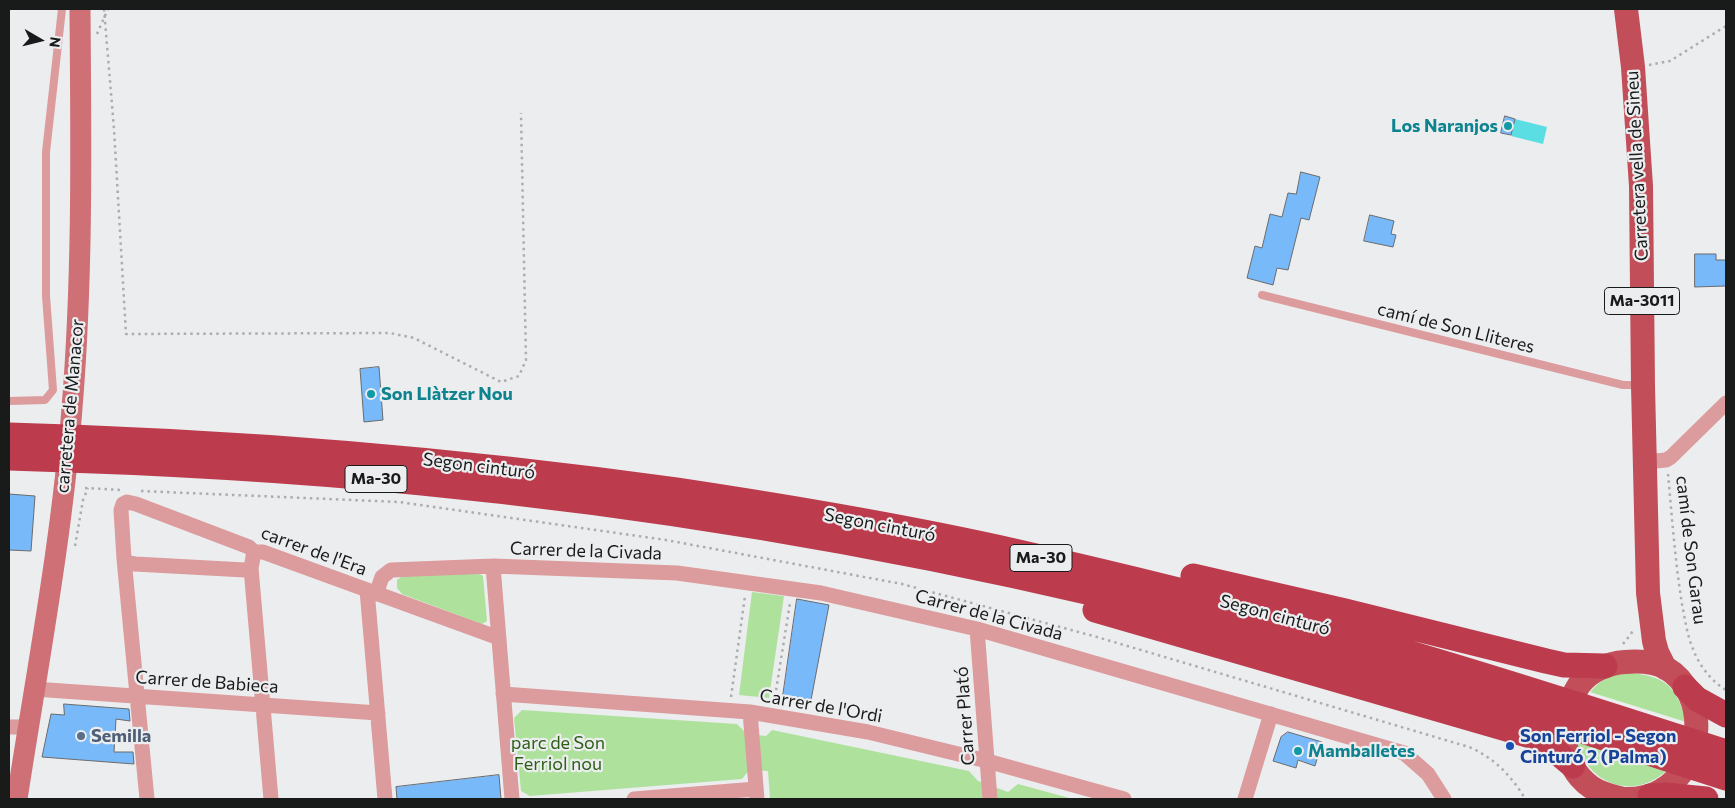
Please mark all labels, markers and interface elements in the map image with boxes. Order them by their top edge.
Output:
north arrow [15,15,65,65]
text: N [46,36,64,49]
street label: Carretera vella de Sineu [1621,70,1653,262]
place label: Los Naranjos [1391,115,1498,137]
marker: Los Naranjos [1502,120,1514,132]
road number: Ma-3011 [1604,288,1680,314]
street label: camí de Son Lliteres [1375,298,1537,358]
street label: carretera de Manacor [52,318,88,494]
place label: Son Llàtzer Nou [381,383,513,405]
marker: Son Llàtzer Nou [365,388,377,400]
street label: Segon cinturó [422,448,536,484]
road number: Ma-30 [345,466,407,492]
street label: camí de Son Garau [1671,474,1711,626]
street label: Segon cinturó [822,504,938,546]
street label: carrer de l'Era [258,522,370,580]
street label: Carrer de la Civada [510,538,662,564]
road number: Ma-30 [1010,544,1072,572]
street label: Carrer de la Civada [913,585,1065,645]
street label: Segon cinturó [1218,590,1332,640]
street label: Carrer de Babieca [135,666,279,698]
street label: Carrer Plató [951,666,979,766]
street label: Carrer de l'Ordi [758,685,884,727]
place label: Semilla [91,725,151,747]
place label: Son Ferriol - Segon Cinturó 2 (Palma) [1520,725,1676,768]
marker: Semilla [75,730,87,742]
park label: parc de Son Ferriol nou [511,732,605,774]
place label: Mamballetes [1308,740,1415,762]
marker: Son Ferriol - Segon Cinturó 2 (Palma) [1504,740,1516,752]
marker: Mamballetes [1292,745,1304,757]

